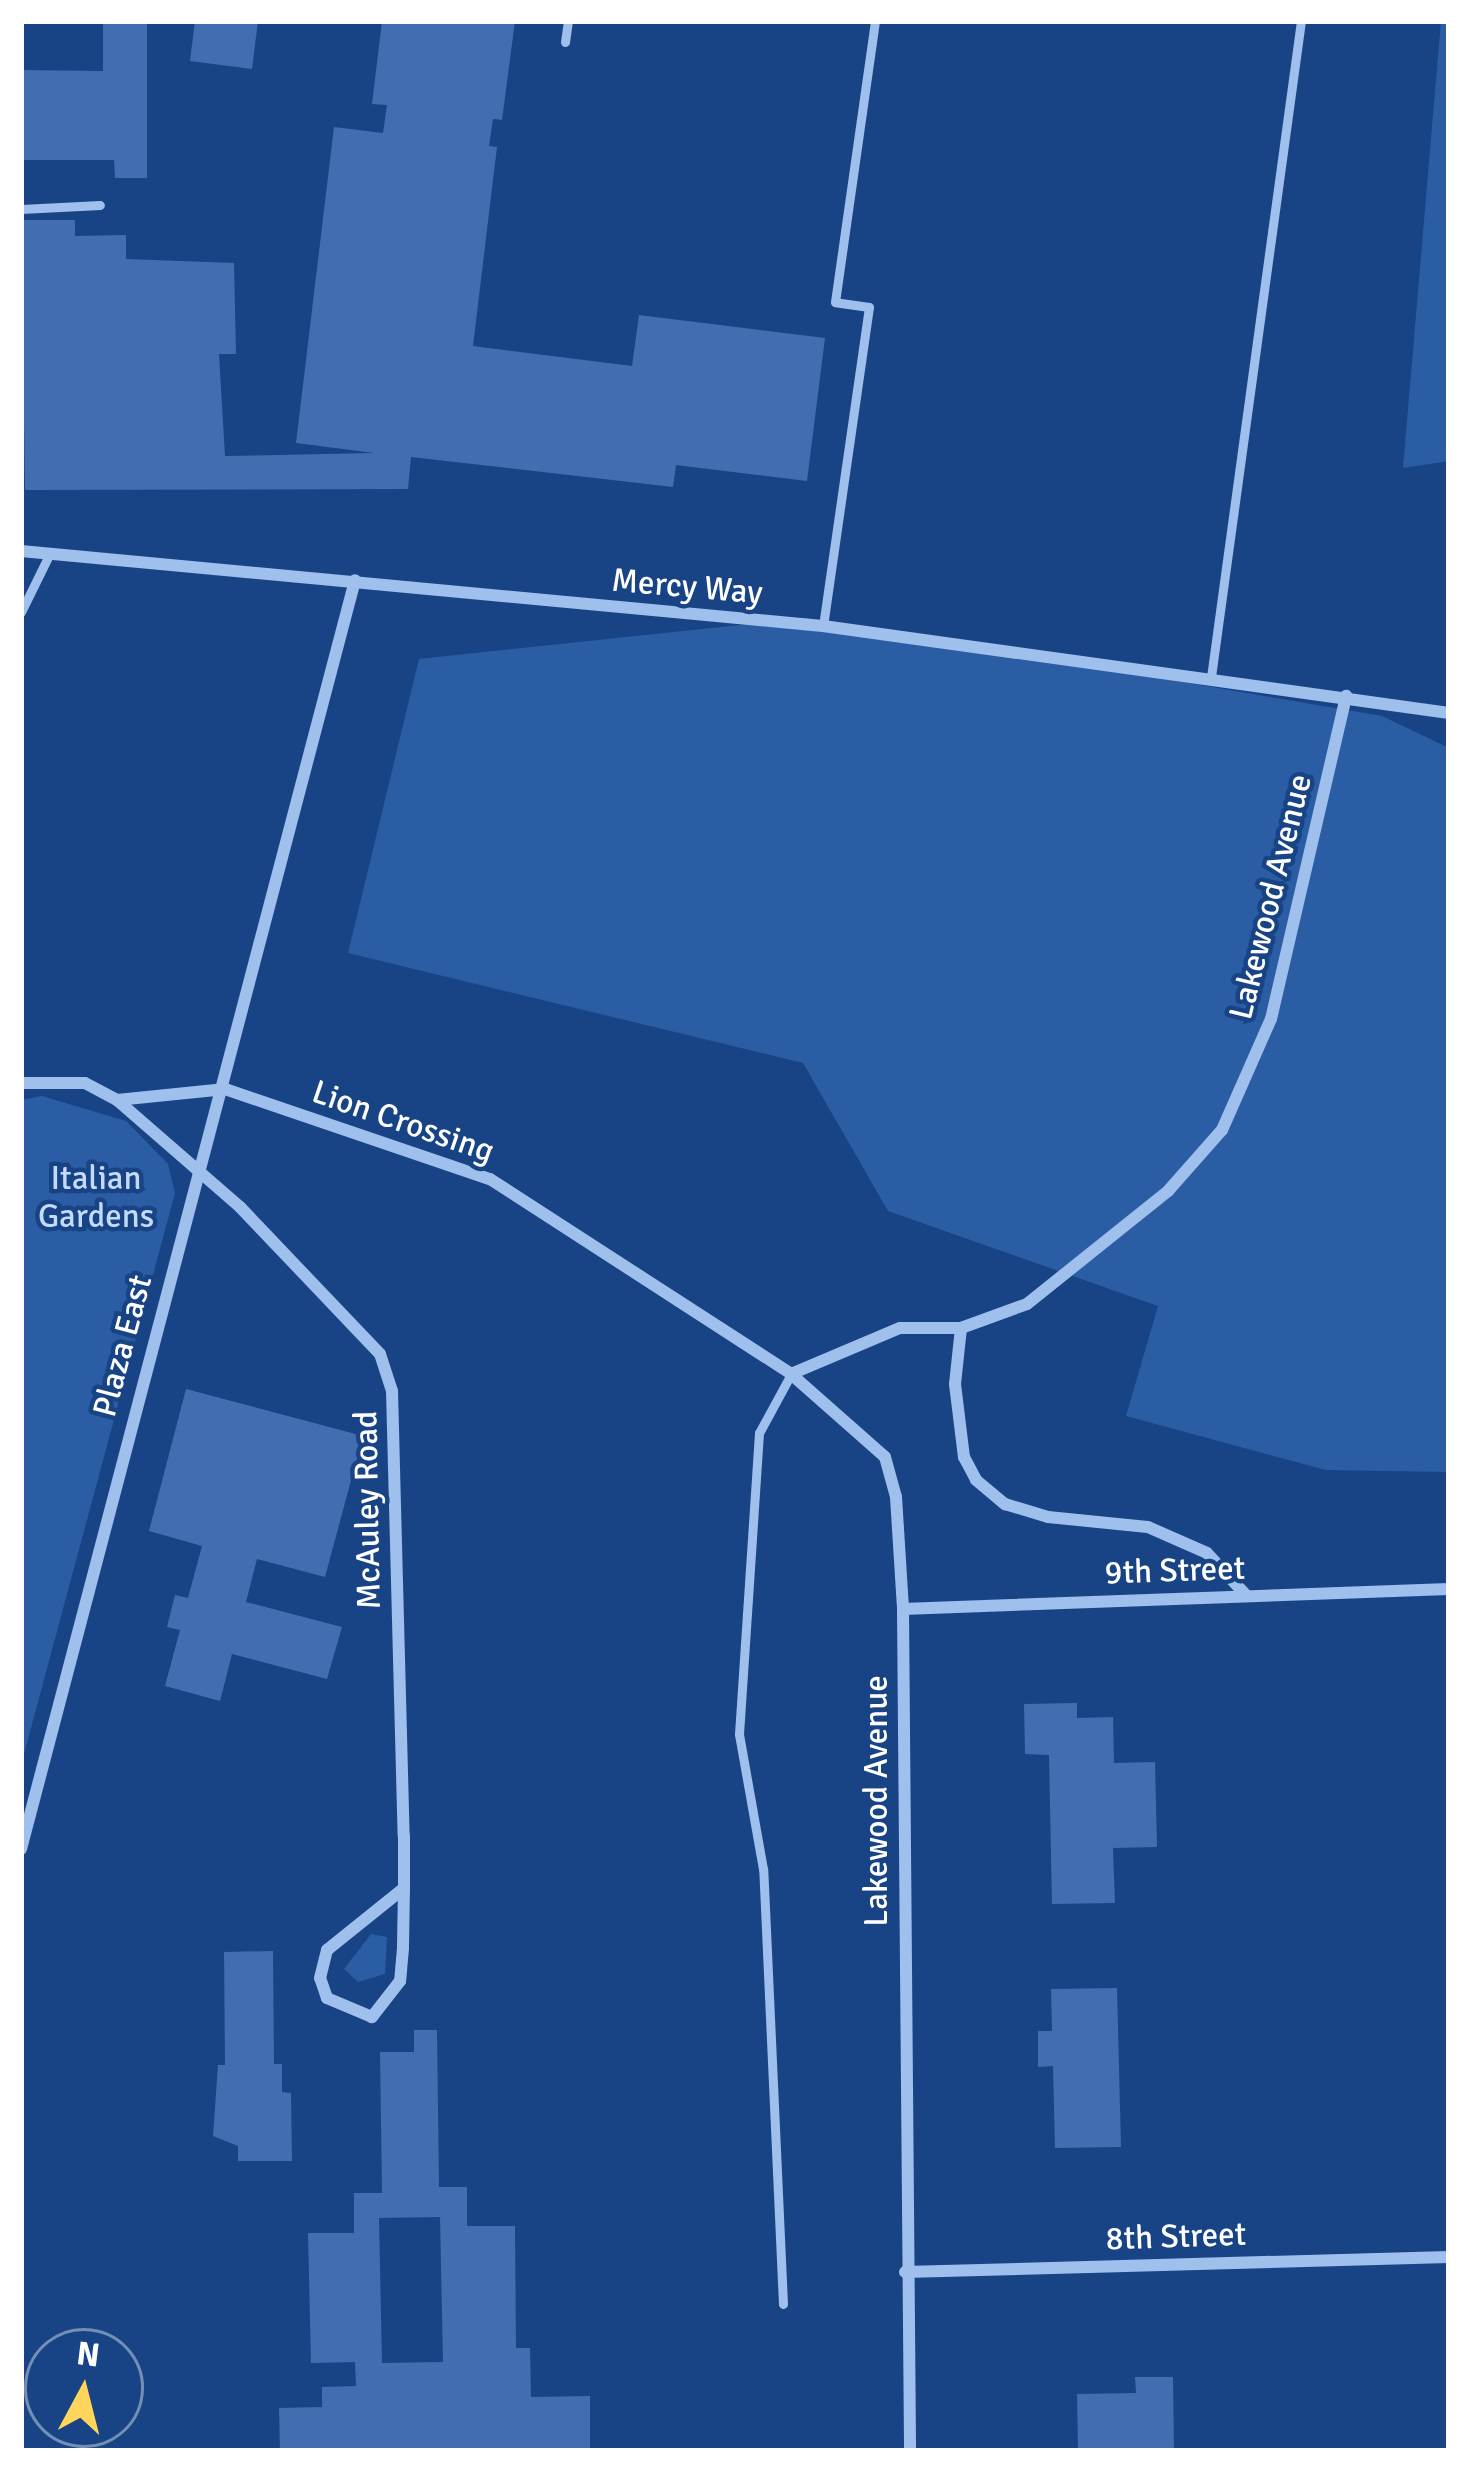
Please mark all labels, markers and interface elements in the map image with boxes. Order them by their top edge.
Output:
street label: Mercy Way [610,561,764,613]
street label: Lakewood Avenue [1221,770,1321,1024]
street label: Lion Crossing [307,1072,499,1172]
park label: Italian Gardens [38,1159,154,1237]
street label: Plaza East [85,1271,161,1421]
street label: McAuley Road [346,1410,390,1610]
street label: 9th Street [1104,1549,1246,1593]
street label: Lakewood Avenue [857,1675,897,1927]
street label: 8th Street [1105,2215,1247,2259]
north arrow [24,2328,144,2448]
text: N [74,2333,102,2376]

